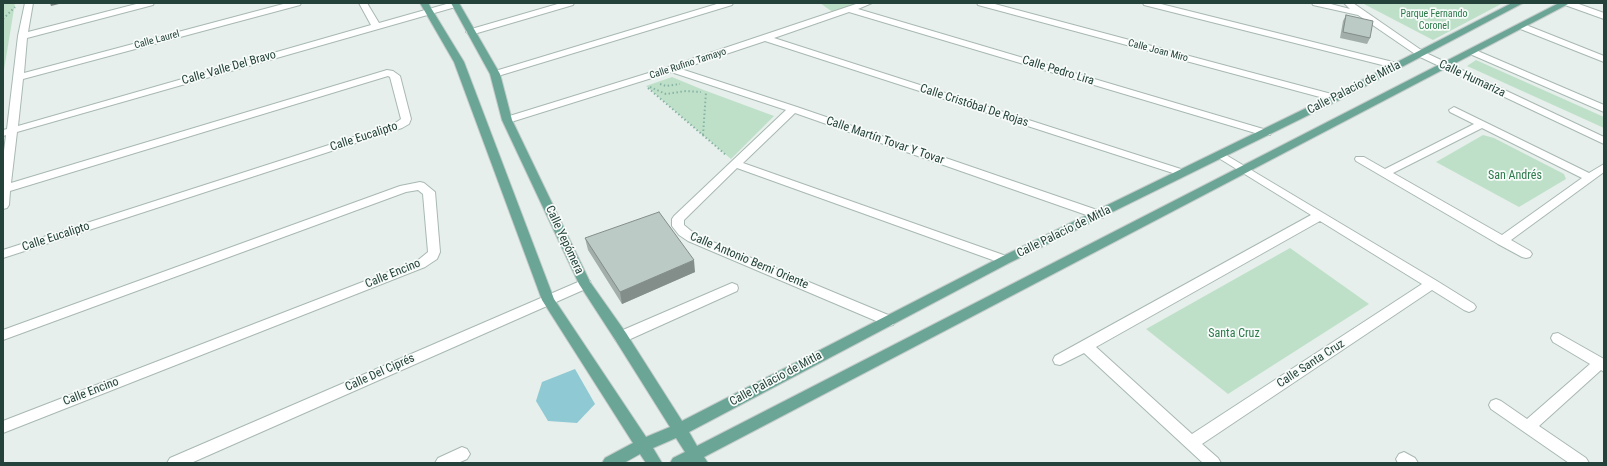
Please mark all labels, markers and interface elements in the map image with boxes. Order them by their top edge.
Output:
park label: Parque Fernando Coronel [1401,8,1467,32]
street label: Calle Laurel [133,28,181,52]
street label: Calle Joan Miro [1127,37,1189,65]
street label: Calle Rufino Tamayo [648,46,728,82]
street label: Calle Valle Del Bravo [180,48,278,88]
street label: Calle Pedro Lira [1020,53,1096,89]
street label: Calle Humariza [1436,57,1508,101]
street label: Calle Palacio de Mitla [1305,58,1403,118]
street label: Calle Cristóbal De Rojas [918,82,1030,130]
street label: Calle Martín Tovar Y Tovar [824,114,946,168]
street label: Calle Eucalipto [328,119,400,155]
park label: San Andrés [1488,169,1542,183]
street label: Calle Palacio de Mitla [1015,203,1113,261]
street label: Calle Yepómera [542,204,586,276]
street label: Calle Eucalipto [20,219,92,255]
street label: Calle Antonio Berni Oriente [688,229,810,293]
street label: Calle Encino [363,256,423,292]
park label: Santa Cruz [1208,327,1260,341]
street label: Calle Santa Cruz [1274,337,1348,391]
street label: Calle Palacio de Mitla [727,349,825,409]
street label: Calle Del Ciprés [343,351,417,395]
street label: Calle Encino [61,375,121,409]

